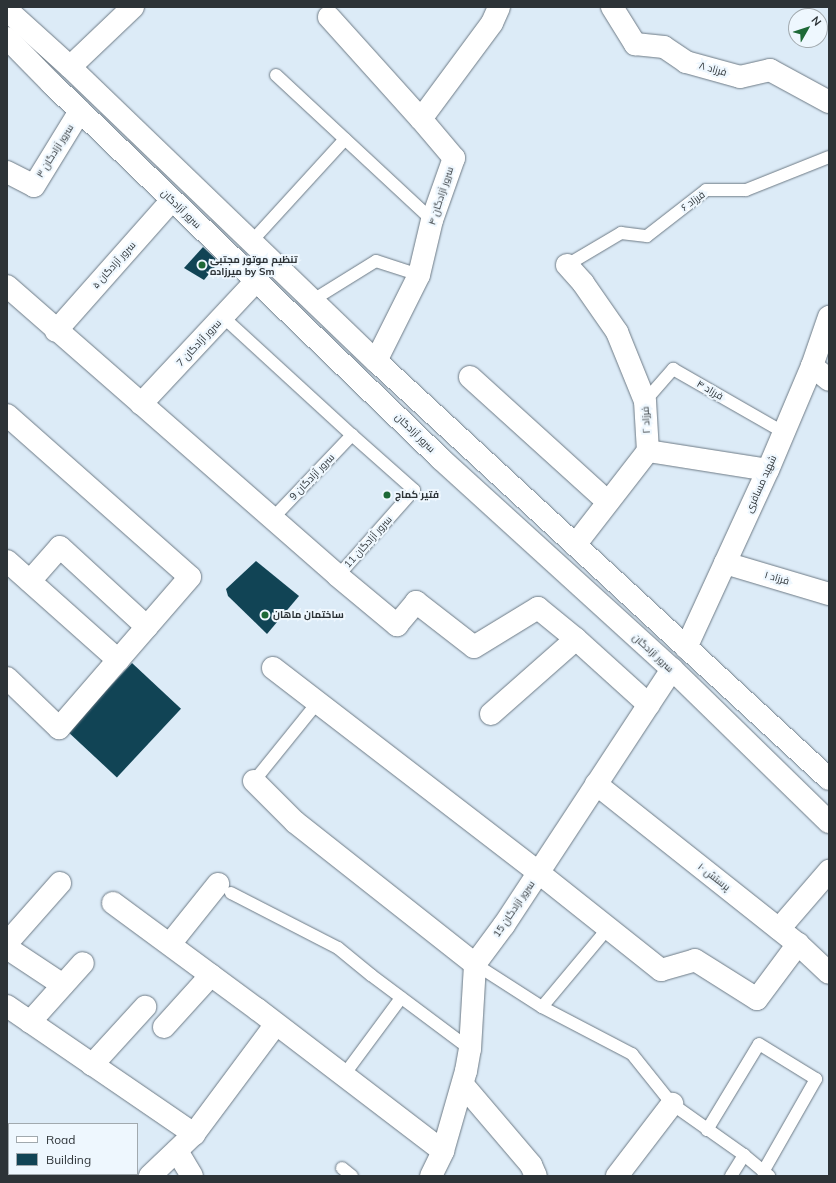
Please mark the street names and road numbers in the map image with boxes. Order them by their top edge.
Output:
street label: فرزاد ۸ [698,59,728,79]
street label: سرور آزادگان ۳ [34,122,76,180]
street label: سرور آزادگان ۴ [426,166,456,226]
street label: سرور آزادگان [158,187,204,231]
street label: فرزاد ۶ [679,188,707,214]
street label: سرور آزادگان ۵ [90,239,138,291]
street label: سرور آزادگان 7 [174,317,224,369]
street label: فرزاد ۴ [695,378,725,402]
street label: فرزاد ۲ [639,406,653,434]
street label: سرور آزادگان [392,411,438,455]
street label: سرور آزادگان 9 [287,451,337,503]
street label: شهید مسافری [743,453,779,515]
street label: سرور آزادگان 11 [342,514,394,570]
street label: فرزاد ۱ [763,569,791,587]
street label: سرور آزادگان [630,631,676,675]
street label: پرستش ۱۰ [696,861,732,893]
street label: سرور آزادگان 15 [491,878,537,940]

